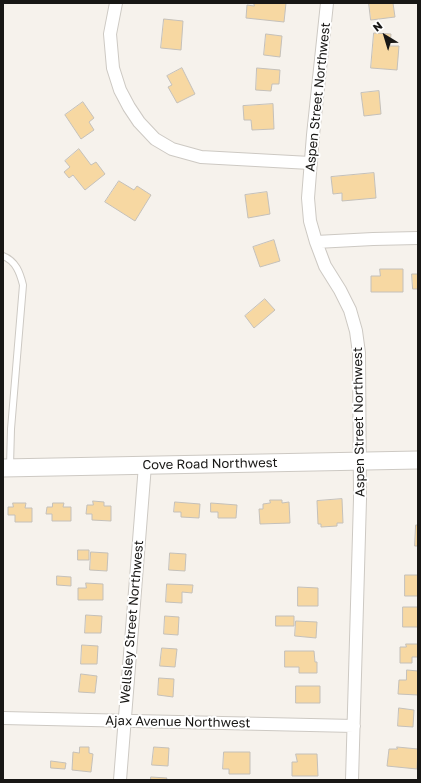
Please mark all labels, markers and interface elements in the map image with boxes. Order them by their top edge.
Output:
north arrow [365,16,405,56]
text: N [370,18,385,34]
street label: Aspen Street Northwest [302,22,334,172]
street label: Aspen Street Northwest [350,347,368,497]
street label: Cove Road Northwest [142,455,278,473]
street label: Wellsley Street Northwest [117,539,147,705]
street label: Ajax Avenue Northwest [105,713,251,731]

